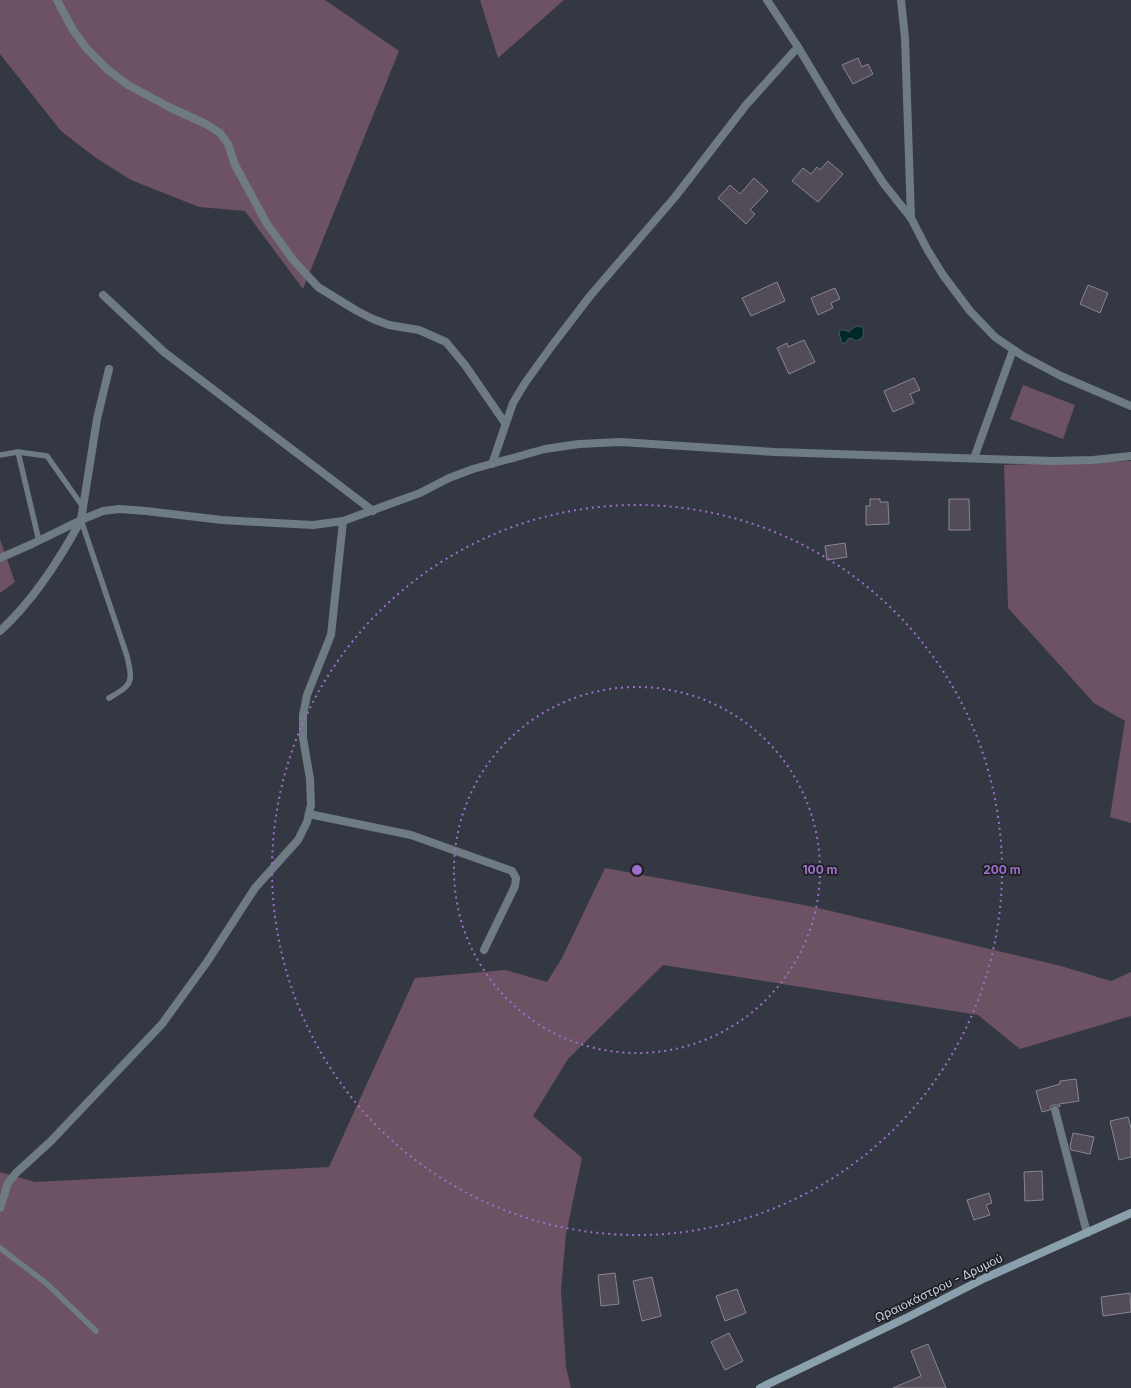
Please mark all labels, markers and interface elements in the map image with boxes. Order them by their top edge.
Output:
text: 100 m [802,862,838,877]
text: 200 m [983,862,1021,877]
centre of rings [630,863,644,877]
street label: Ωραιοκάστρου - Δρυμού [872,1250,1005,1325]

